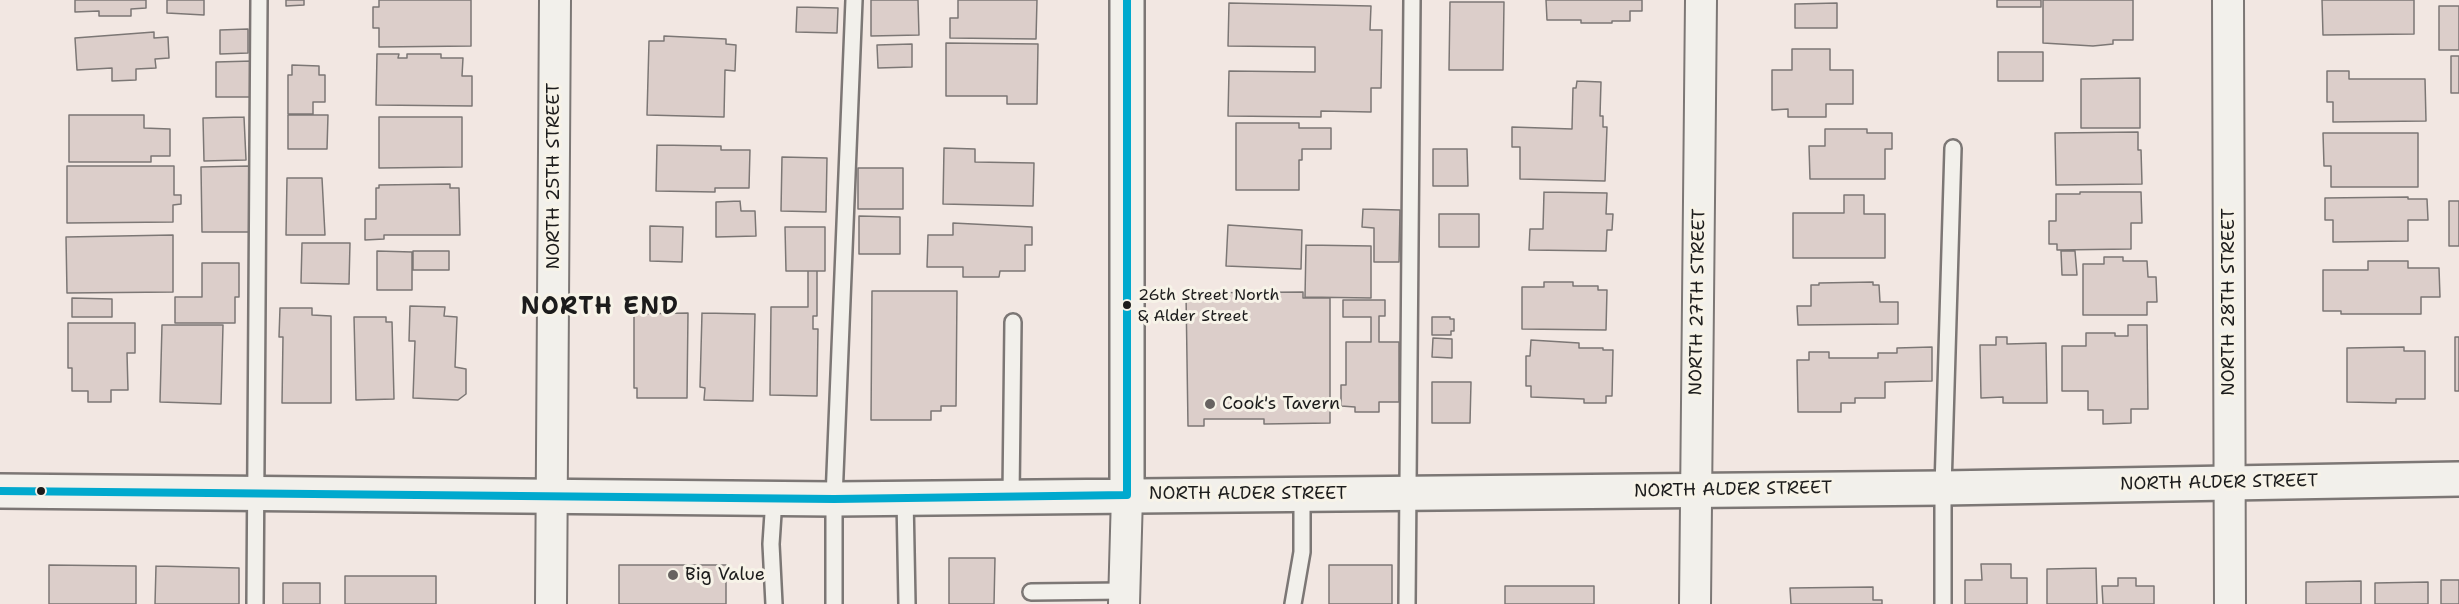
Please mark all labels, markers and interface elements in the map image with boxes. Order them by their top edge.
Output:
street label: NORTH 25TH STREET [543,83,565,269]
street label: NORTH 27TH STREET [1686,208,1710,396]
street label: NORTH 28TH STREET [2218,208,2240,396]
place label: 26th Street North & Alder Street [1138,286,1279,324]
district label: NORTH END [521,294,679,322]
marker: 26th Street North & Alder Street [1121,299,1133,311]
place label: Cook's Tavern [1222,393,1340,415]
marker: Cook's Tavern [1203,397,1217,411]
street label: NORTH ALDER STREET [2120,470,2318,496]
street label: NORTH ALDER STREET [1634,477,1832,503]
street label: NORTH ALDER STREET [1149,483,1347,505]
unlabelled marker [35,485,47,497]
place label: Big Value [685,564,765,586]
marker: Big Value [666,568,680,582]

